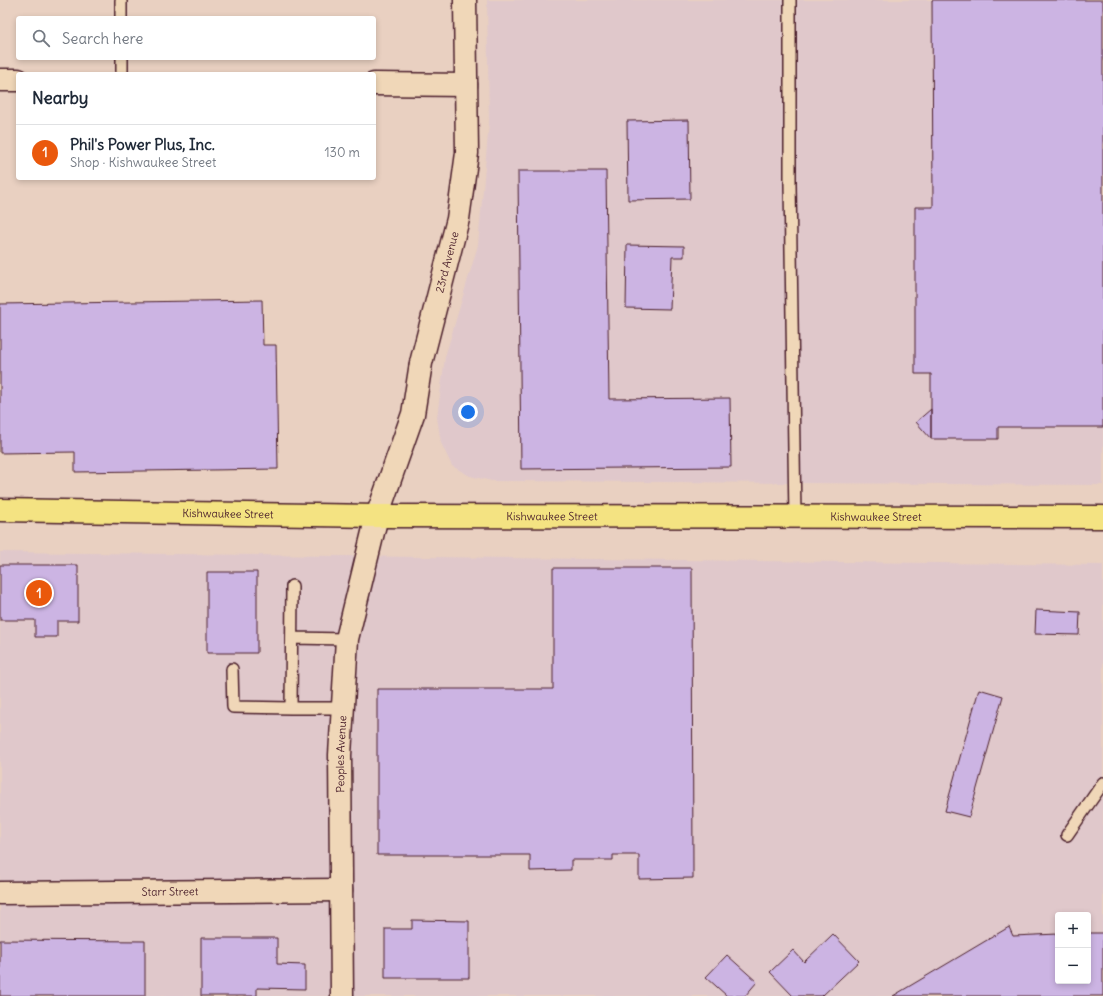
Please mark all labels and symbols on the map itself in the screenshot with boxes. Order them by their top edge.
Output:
street label: 23rd Avenue [432,230,462,294]
your location [458,402,478,422]
street label: Kishwaukee Street [182,506,274,521]
street label: Kishwaukee Street [506,509,598,523]
street label: Kishwaukee Street [830,510,922,524]
pin: 1 [26,578,52,608]
street label: Peoples Avenue [333,715,349,793]
street label: Starr Street [141,884,199,899]

